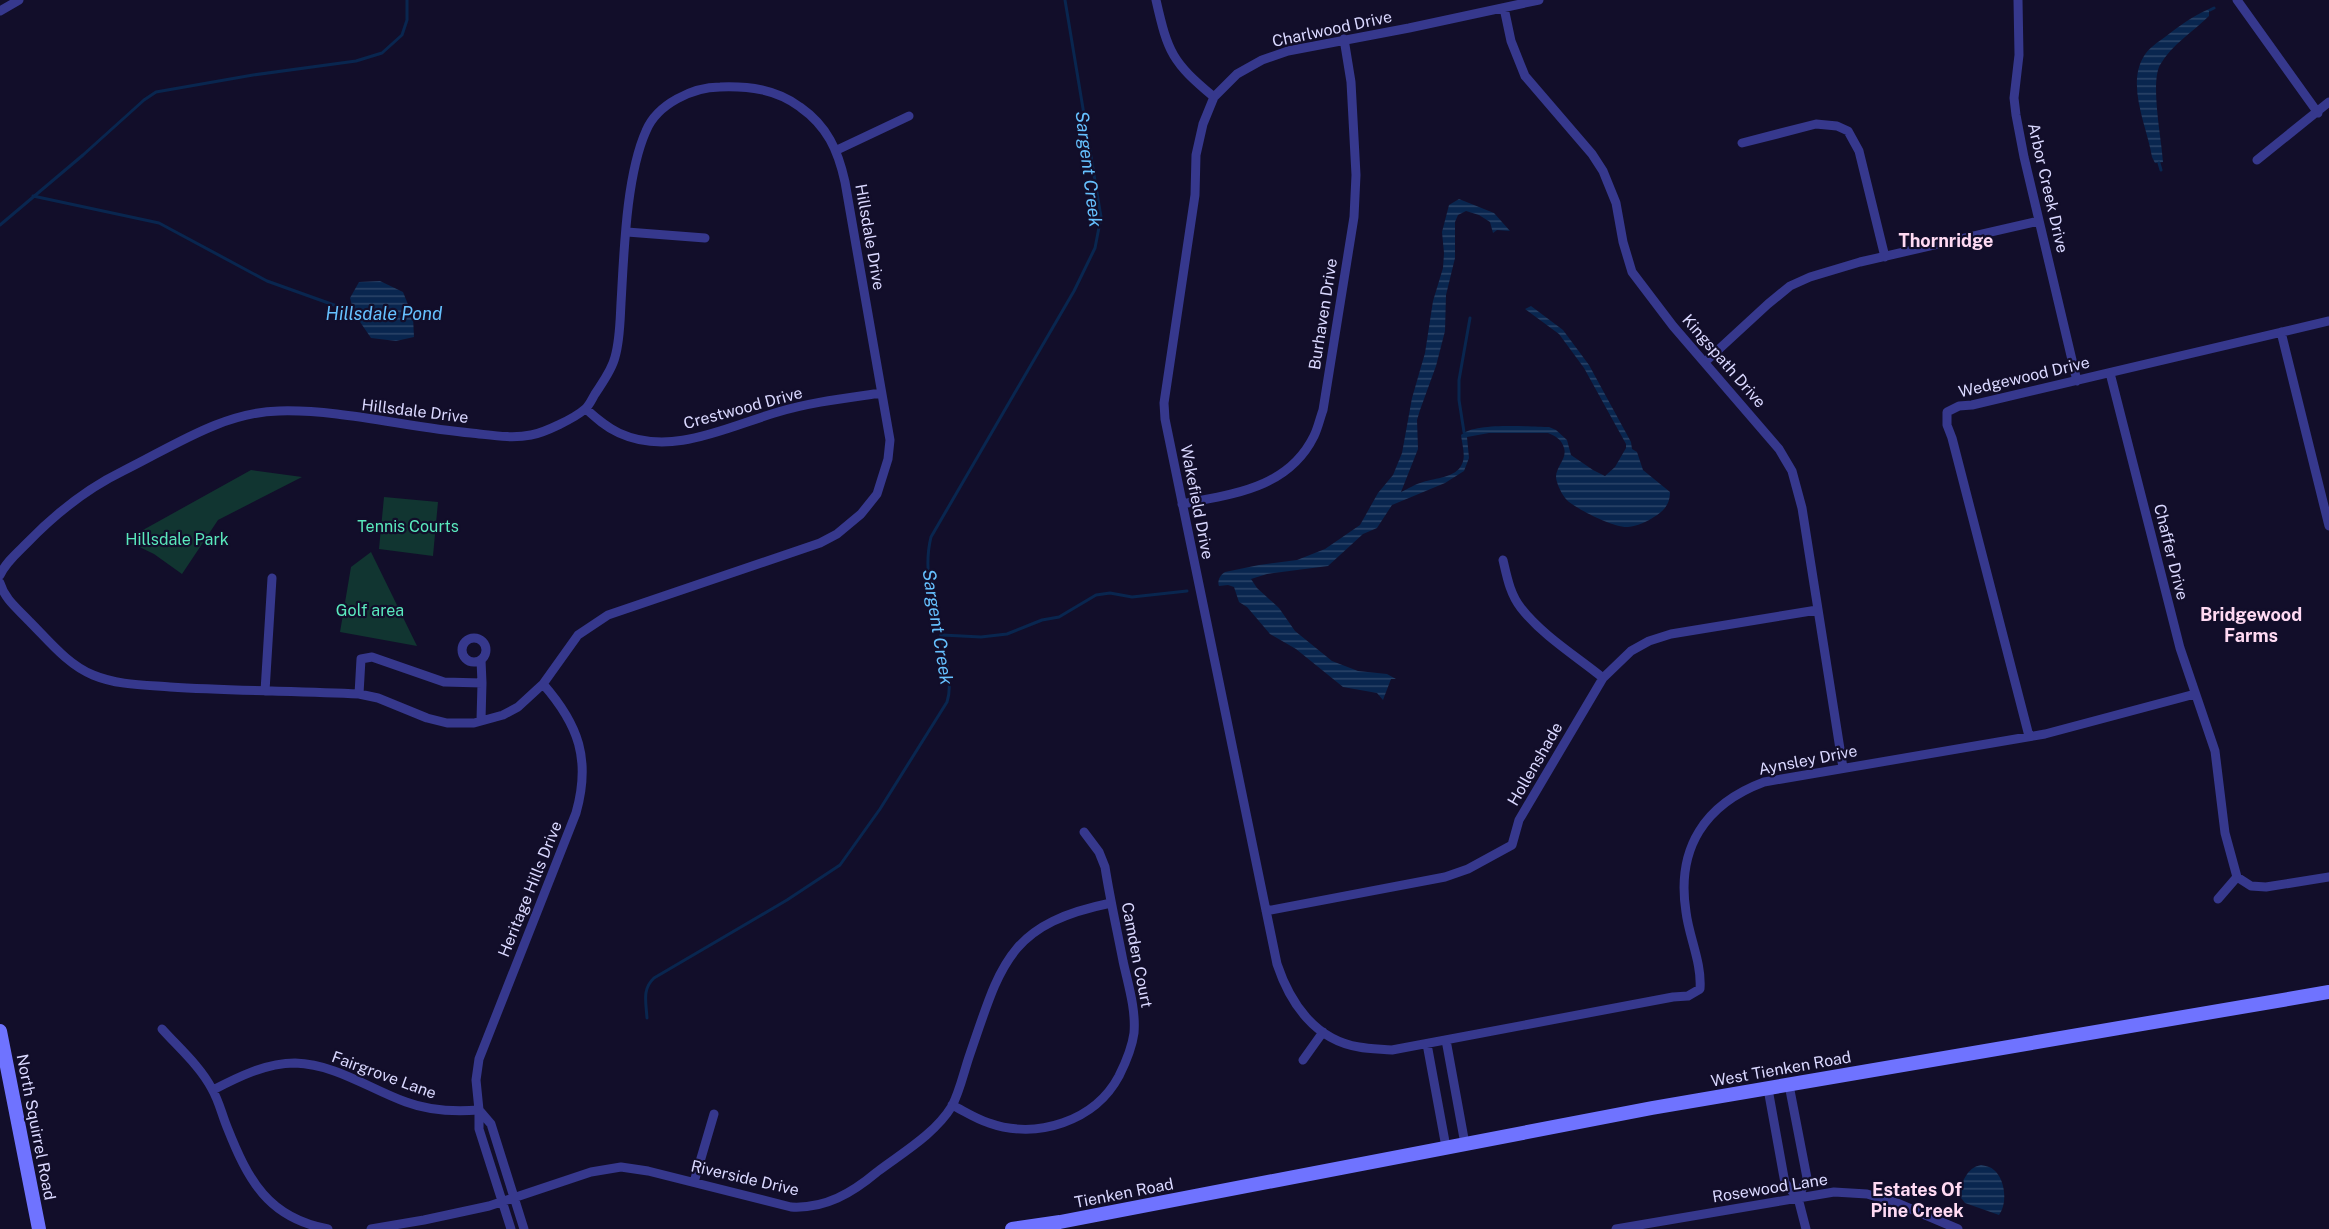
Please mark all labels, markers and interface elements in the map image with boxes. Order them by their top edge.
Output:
street label: Charlwood Drive [1270,7,1394,51]
water label: Sargent Creek [1071,110,1107,228]
street label: Arbor Creek Drive [2024,121,2072,255]
street label: Hillsdale Drive [851,182,889,292]
district label: Thornridge [1899,230,1993,251]
street label: Burhaven Drive [1305,257,1341,371]
water label: Hillsdale Pond [326,303,443,324]
street label: Kingspath Drive [1678,310,1770,412]
street label: Wedgewood Drive [1957,353,2091,401]
street label: Crestwood Drive [681,383,805,433]
street label: Hillsdale Drive [360,395,470,427]
street label: Wakefield Drive [1177,443,1217,561]
street label: Chaffer Drive [2150,502,2192,602]
park label: Tennis Courts [357,517,459,536]
park label: Hillsdale Park [125,530,229,549]
water label: Sargent Creek [918,568,958,687]
park label: Golf area [336,601,404,620]
district label: Bridgewood Farms [2200,604,2302,646]
street label: Hollenshade [1503,719,1567,809]
street label: Aynsley Drive [1757,741,1859,779]
street label: Heritage Hills Drive [494,818,566,960]
street label: Camden Court [1117,901,1157,1009]
street label: Fairgrove Lane [329,1047,439,1103]
street label: West Tienken Road [1709,1047,1853,1091]
street label: North Squirrel Road [13,1052,59,1202]
street label: Riverside Drive [689,1156,801,1200]
street label: Rosewood Lane [1711,1169,1829,1207]
street label: Tienken Road [1073,1174,1175,1212]
district label: Estates Of Pine Creek [1870,1179,1964,1221]

